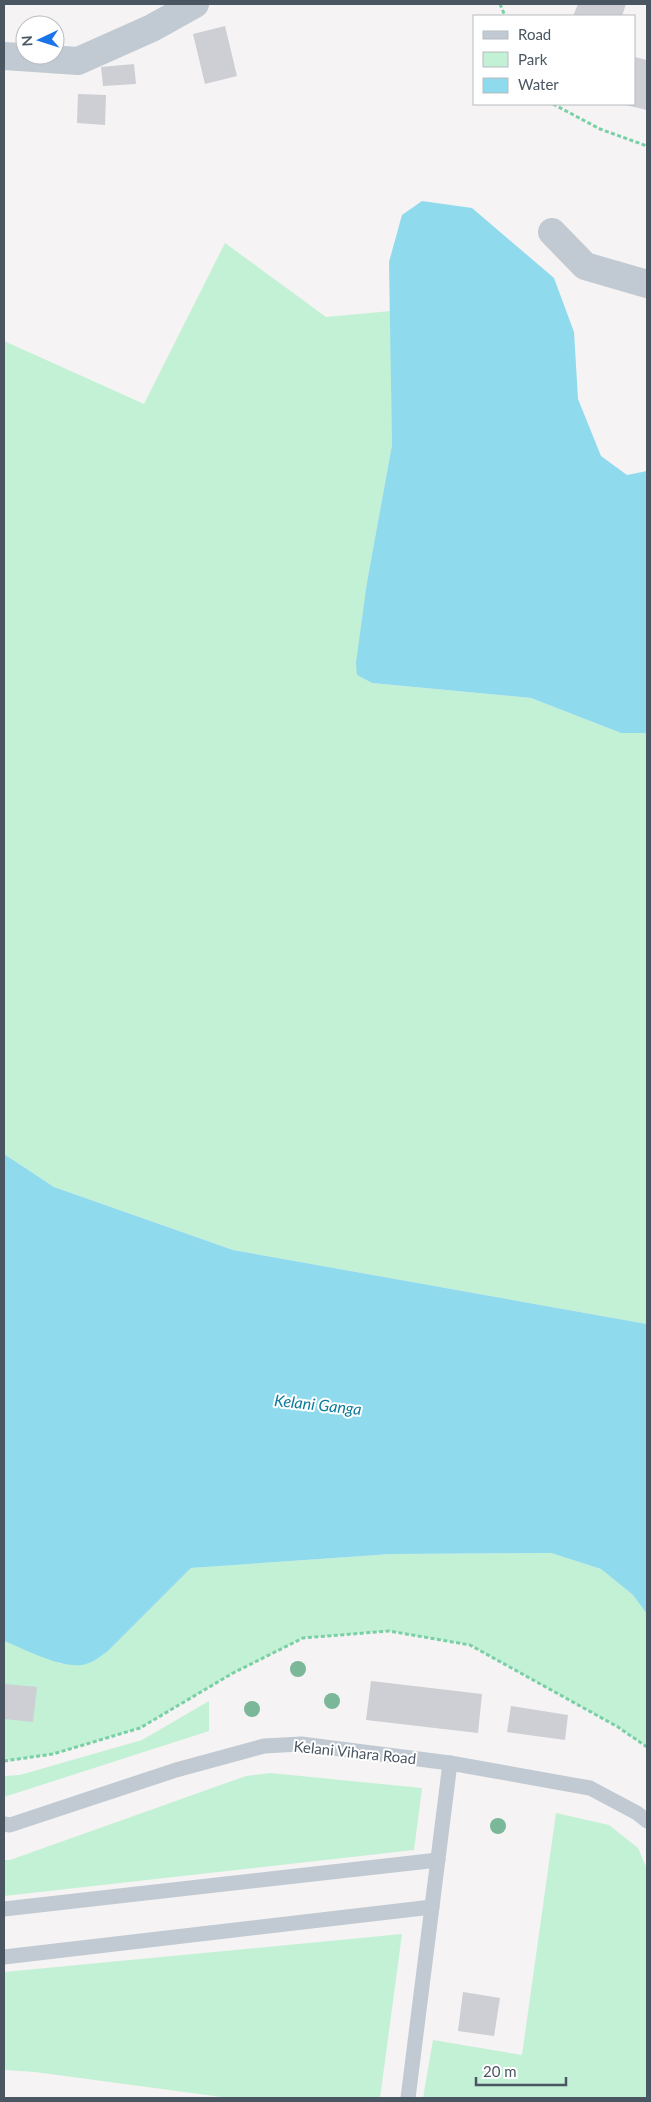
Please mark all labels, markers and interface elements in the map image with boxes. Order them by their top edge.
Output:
north arrow [15,15,65,65]
legend [473,15,636,105]
text: Road [518,25,551,43]
text: N [18,35,35,47]
text: Park [518,50,548,68]
text: Water [518,75,559,93]
water label: Kelani Ganga [273,1390,363,1418]
street label: Kelani Vihara Road [293,1737,417,1767]
scale bar [476,2054,566,2086]
text: 20 m [483,2062,517,2080]

